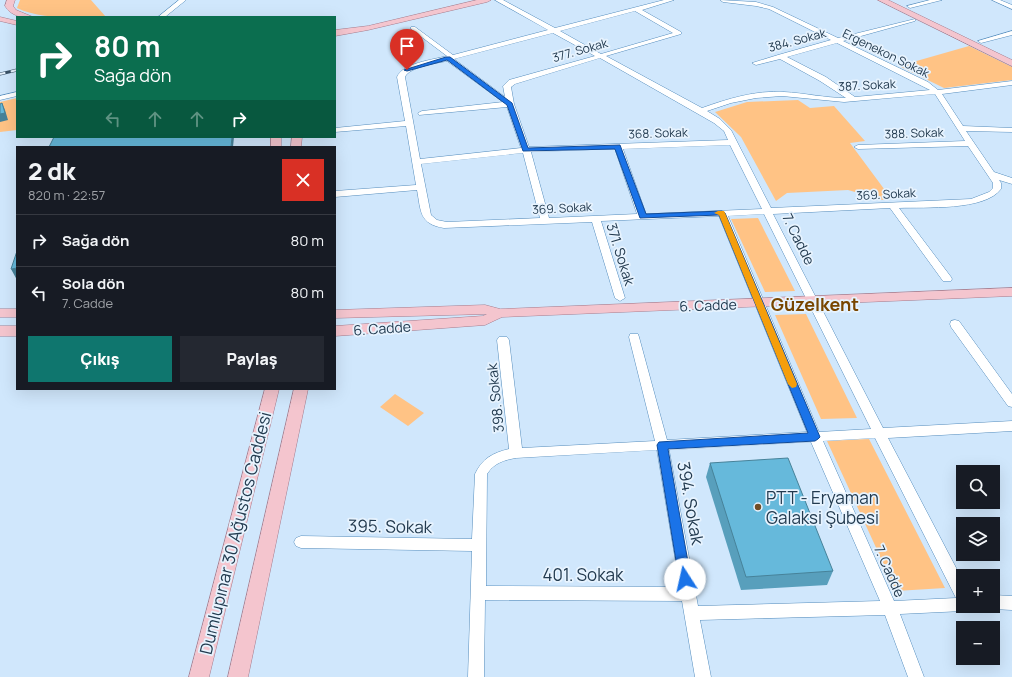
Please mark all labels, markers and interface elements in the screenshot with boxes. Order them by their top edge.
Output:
street label: 384. Sokak [766,24,829,56]
street label: Ergenekon Sokak [840,25,933,82]
text: 80 m [94,27,160,65]
pin [390,29,424,70]
icon: right [28,32,80,84]
street label: 377. Sokak [550,34,611,66]
icon: arrive [396,35,418,57]
text: Sağa dön [94,63,171,87]
street label: 387. Sokak [838,75,897,95]
icon: left [102,108,124,130]
icon: ahead [144,108,166,130]
icon: ahead [186,108,208,130]
icon: right [228,108,250,130]
street label: 368. Sokak [628,123,689,143]
street label: 388. Sokak [884,123,945,143]
text: 2 dk [28,154,76,187]
button: close [282,159,324,201]
street label: 369. Sokak [856,184,917,204]
text: 820 m · 22:57 [28,186,105,204]
street label: 369. Sokak [532,198,593,218]
street label: 7. Cadde [778,210,820,268]
street label: 371. Sokak [602,220,640,289]
icon: right [28,230,50,252]
text: Sağa dön [62,230,129,251]
text: 80 m [290,230,324,251]
text: Sola dön [62,273,125,294]
icon: left [28,282,50,304]
text: 80 m [290,282,324,303]
district label: Güzelkent [771,292,859,316]
text: 7. Cadde [62,294,113,312]
street label: 6. Cadde [679,295,737,315]
street label: 6. Cadde [353,317,411,339]
button: Çıkış [28,336,172,382]
button: Paylaş [180,336,324,382]
street label: 398. Sokak [482,361,508,434]
street label: Dumlupınar 30 Ağustos Caddesi [194,409,276,657]
street label: 394. Sokak [672,460,710,547]
map controls [956,465,1000,665]
button: search [956,465,1000,509]
place label: PTT - Eryaman Galaksi Şubesi [766,486,879,529]
marker: PTT - Eryaman Galaksi Şubesi [753,502,763,512]
street label: 395. Sokak [348,514,433,538]
button: layers [956,517,1000,561]
street label: 7. Cadde [870,542,910,600]
position arrow [664,558,706,600]
street label: 401. Sokak [543,563,624,586]
button: + [956,569,1000,613]
button: − [956,621,1000,665]

